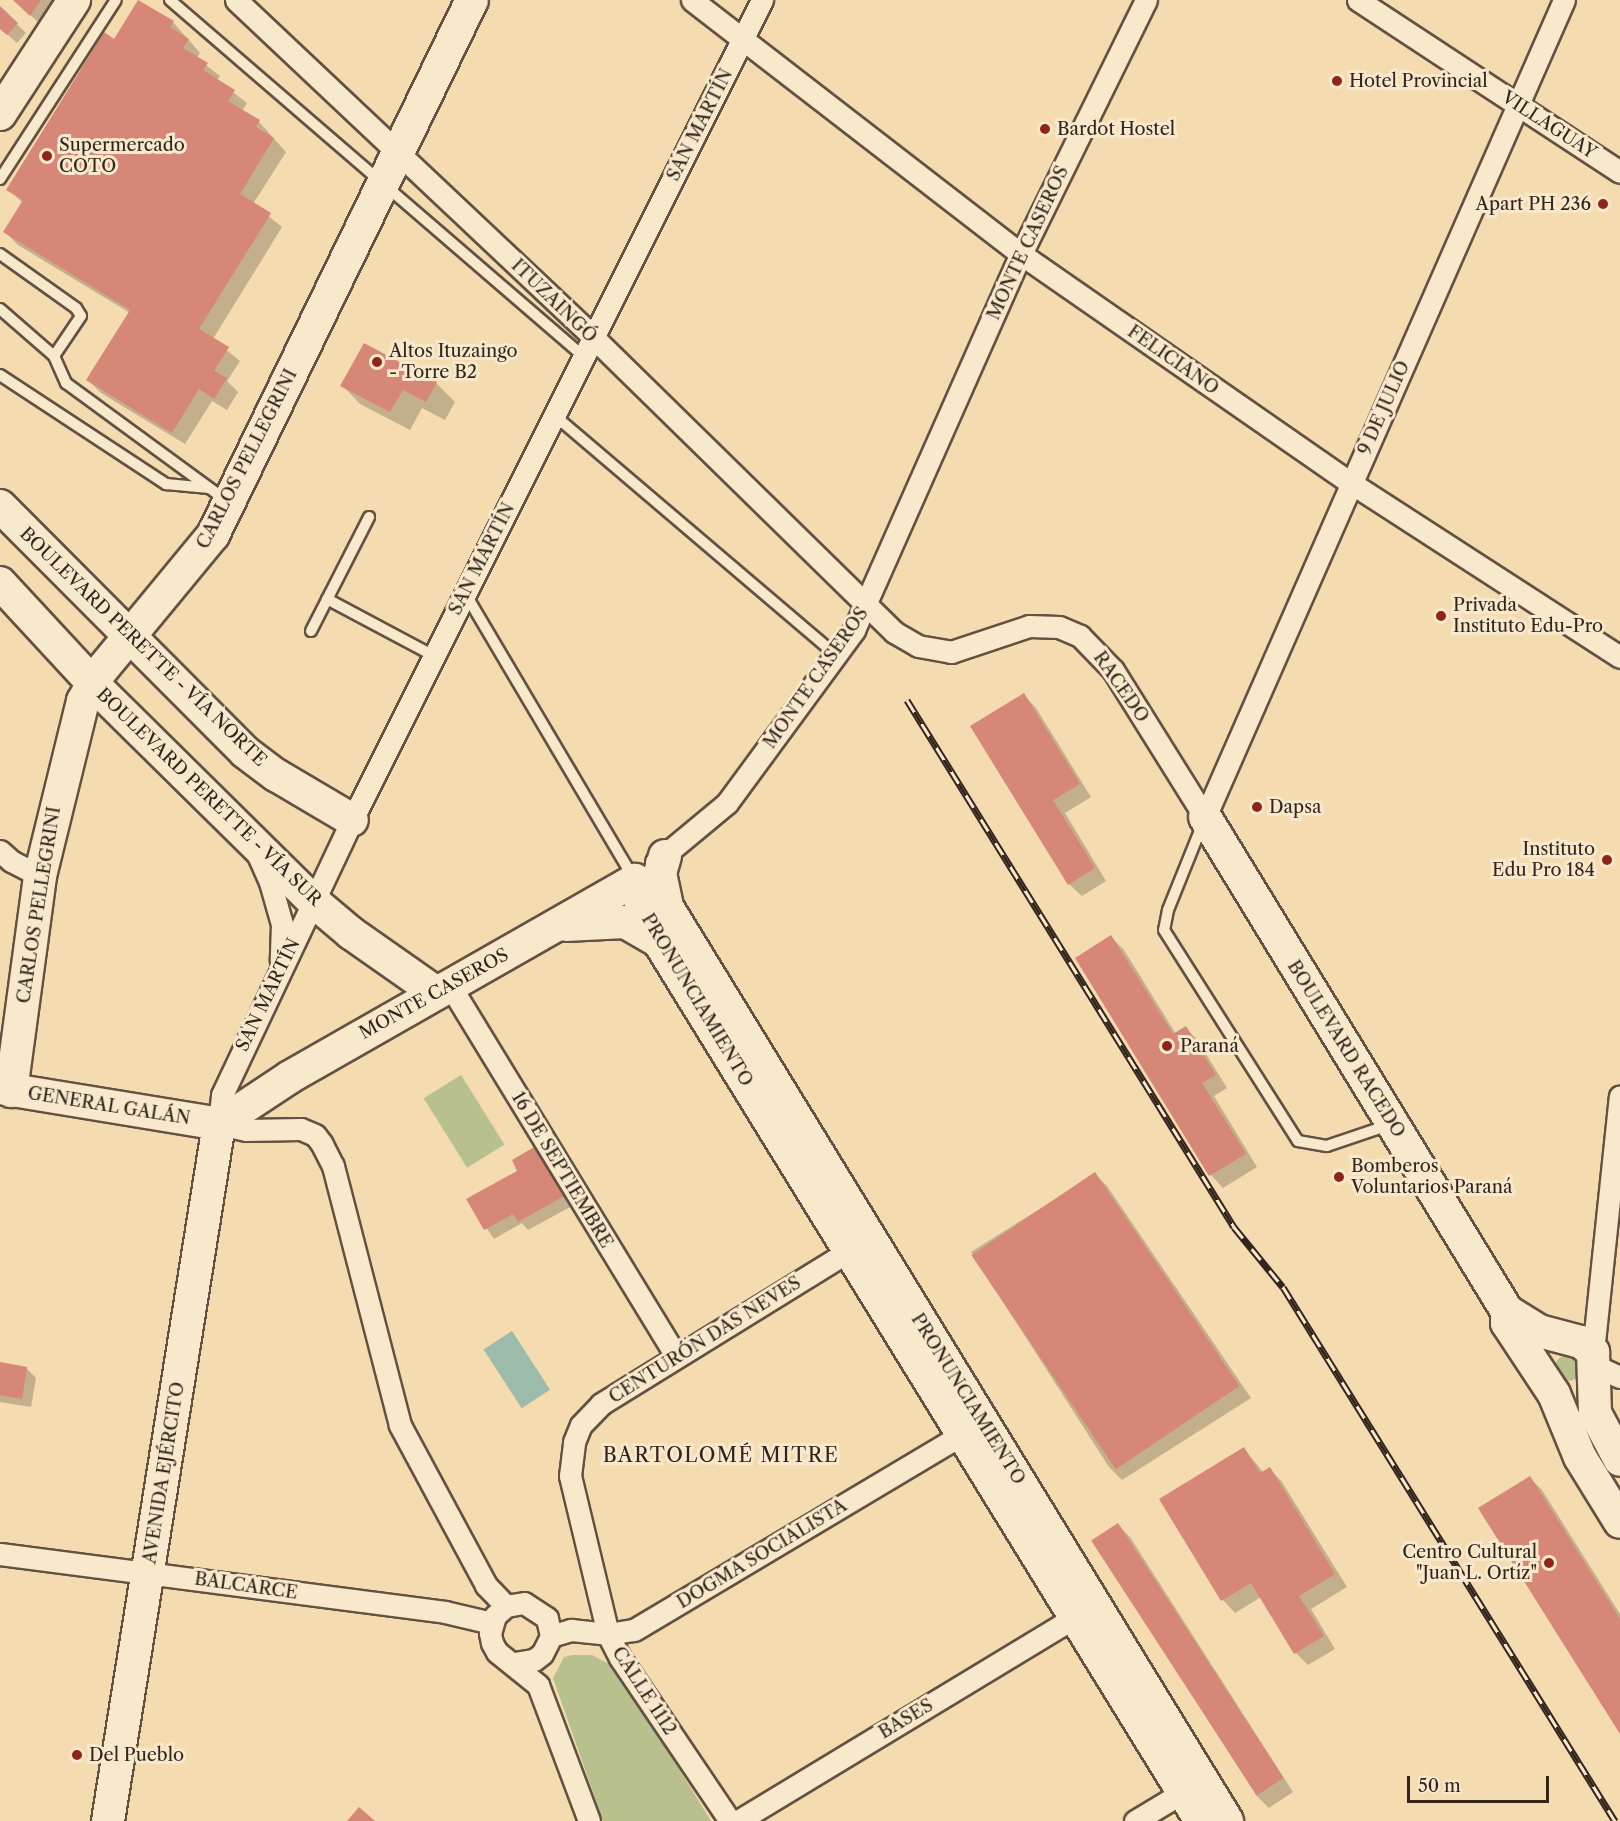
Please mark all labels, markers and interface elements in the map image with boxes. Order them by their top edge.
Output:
street label: SAN MARTÍN [662,65,738,185]
place label: Hotel Provincial [1349,70,1488,92]
marker: Hotel Provincial [1330,74,1344,88]
street label: VILLAGUAY [1498,86,1600,164]
place label: Bardot Hostel [1057,118,1175,140]
marker: Bardot Hostel [1038,122,1052,136]
place label: Supermercado COTO [59,135,185,178]
marker: Supermercado COTO [40,149,54,163]
street label: MONTE CASEROS [983,163,1073,323]
place label: Apart PH 236 [1476,193,1591,215]
marker: Apart PH 236 [1596,197,1610,211]
street label: ITUZAINGÓ [507,255,601,347]
street label: FELICIANO [1123,321,1223,399]
place label: Altos Ituzaingo - Torre B2 [389,341,518,384]
marker: Altos Ituzaingo - Torre B2 [370,355,384,369]
street label: 9 DE JULIO [1354,358,1414,458]
street label: CARLOS PELLEGRINI [192,365,302,553]
street label: SAN MARTÍN [444,499,520,619]
street label: BOULEVARD PERETTE - VÍA NORTE [15,523,271,771]
place label: Privada Instituto Edu-Pro [1453,595,1603,638]
street label: MONTE CASEROS [759,603,873,753]
marker: Privada Instituto Edu-Pro [1434,609,1448,623]
street label: RACEDO [1089,647,1153,727]
street label: BOULEVARD PERETTE - VÍA SUR [92,683,326,911]
place label: Dapsa [1269,796,1322,818]
marker: Dapsa [1250,800,1264,814]
street label: CARLOS PELLEGRINI [13,805,65,1005]
place label: Instituto Edu Pro 184 [1492,839,1595,882]
marker: Instituto Edu Pro 184 [1600,853,1614,867]
street label: PRONUNCIAMIENTO [637,910,757,1090]
street label: SAN MARTÍN [231,935,305,1055]
street label: MONTE CASEROS [356,944,512,1044]
street label: BOULEVARD RACEDO [1283,956,1409,1142]
place label: Paraná [1180,1035,1239,1057]
marker: Paraná [1158,1037,1176,1055]
street label: GENERAL GALÁN [26,1082,192,1130]
street label: 16 DE SEPTIEMBRE [507,1088,617,1252]
place label: Bomberos Voluntarios Paraná [1351,1156,1513,1198]
marker: Bomberos Voluntarios Paraná [1332,1170,1346,1184]
street label: CENTURÓN DAS NEVES [605,1272,805,1408]
street label: PRONUNCIAMIENTO [906,1309,1030,1489]
street label: AVENIDA EJÉRCITO [139,1380,189,1566]
district label: BARTOLOMÉ MITRE [603,1443,839,1467]
street label: DOGMA SOCIALISTA [673,1495,851,1613]
place label: Centro Cultural "Juan L. Ortíz" [1402,1542,1537,1584]
marker: Centro Cultural "Juan L. Ortíz" [1542,1556,1556,1570]
street label: BALCARCE [193,1568,299,1604]
street label: CALLE 1112 [607,1643,681,1739]
street label: BASES [875,1694,937,1744]
place label: Del Pueblo [89,1744,184,1766]
marker: Del Pueblo [70,1748,84,1762]
scale bar [1410,1764,1552,1802]
text: 50 m [1418,1775,1461,1797]

